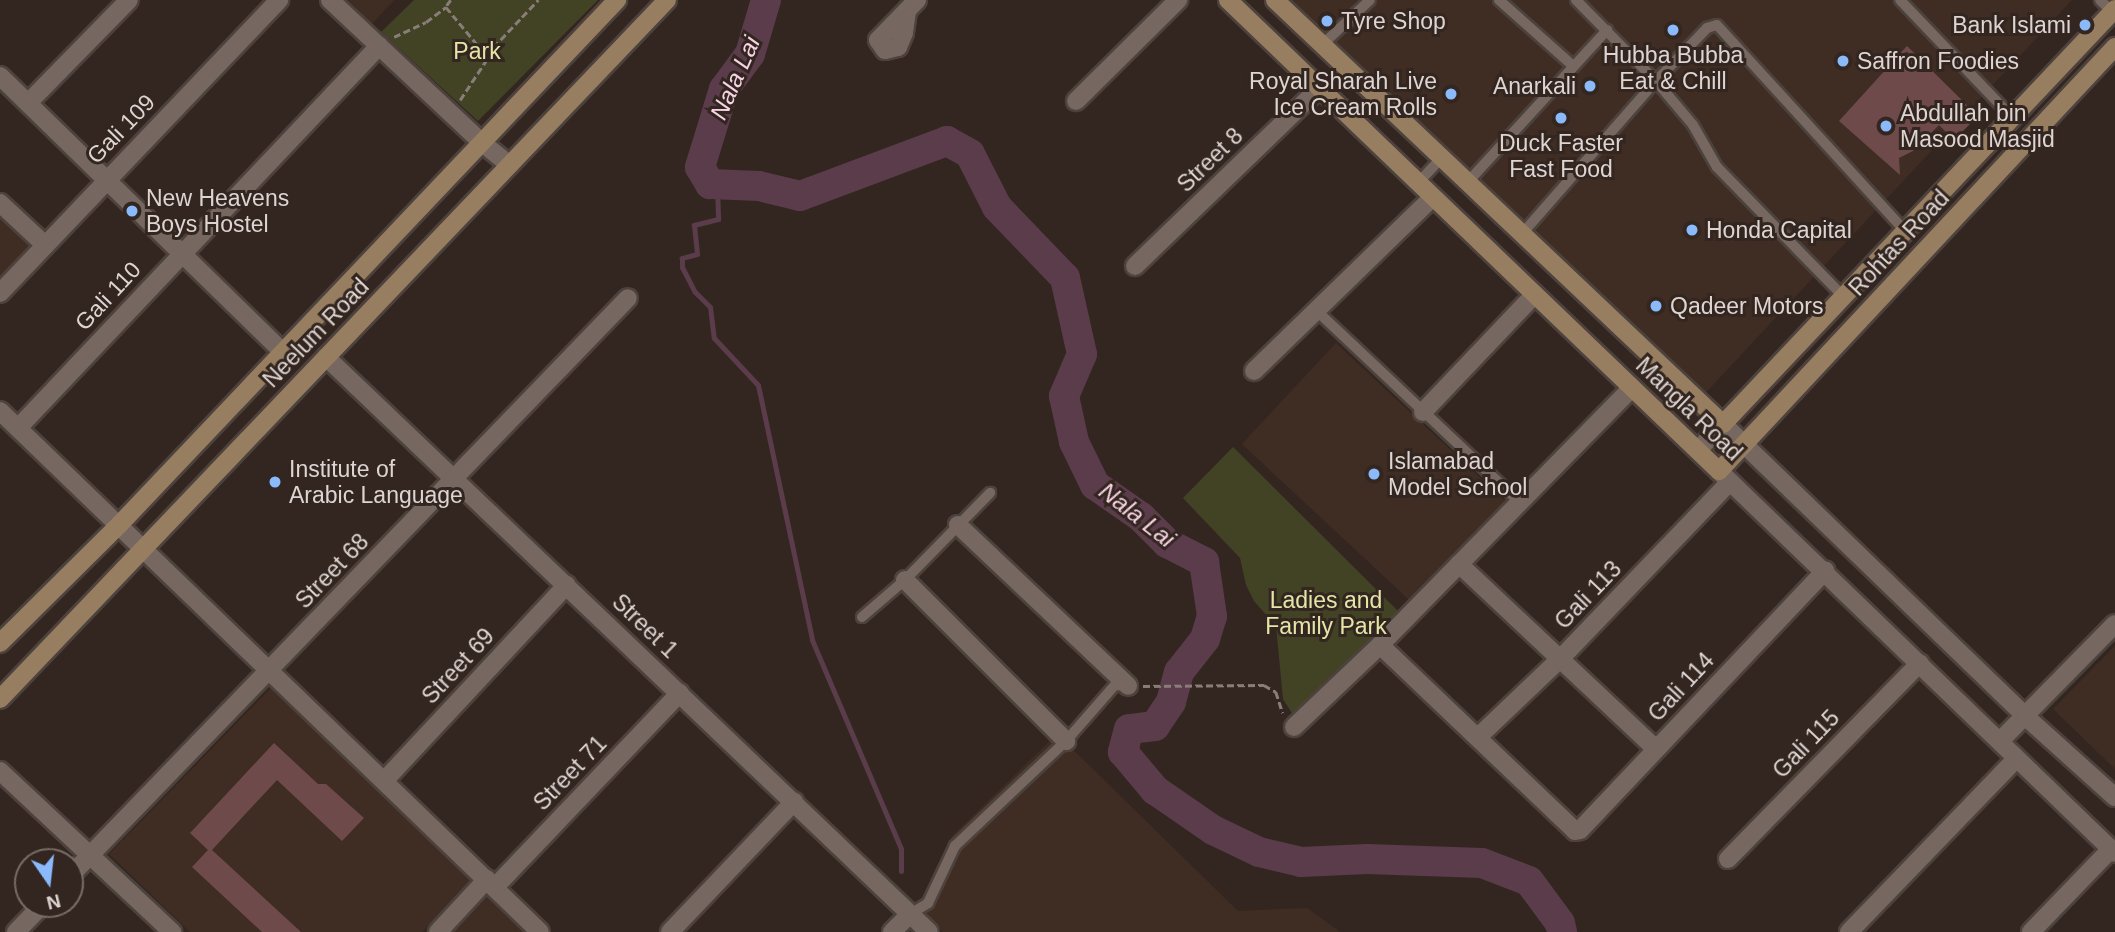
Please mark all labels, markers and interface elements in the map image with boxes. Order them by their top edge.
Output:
place label: Tyre Shop [1341,7,1446,35]
place label: Bank Islami [1952,11,2071,39]
marker: Tyre Shop [1319,13,1335,29]
marker: Bank Islami [2077,17,2093,33]
marker: Hubba Bubba Eat & Chill [1665,22,1681,38]
water label: Nala Lai [704,32,766,124]
park label: Park [453,37,501,65]
place label: Hubba Bubba Eat & Chill [1603,41,1743,95]
place label: Saffron Foodies [1857,47,2019,75]
marker: Saffron Foodies [1835,53,1851,69]
place label: Royal Sharah Live Ice Cream Rolls [1249,67,1437,121]
place label: Anarkali [1493,72,1576,100]
marker: Anarkali [1582,78,1598,94]
marker: Royal Sharah Live Ice Cream Rolls [1443,86,1459,102]
street label: Gali 109 [81,89,161,169]
place label: Abdullah bin Masood Masjid [1900,99,2055,153]
marker: Duck Faster Fast Food [1553,110,1569,126]
marker: Abdullah bin Masood Masjid [1878,118,1894,134]
street label: Street 8 [1171,122,1249,198]
place label: Duck Faster Fast Food [1499,129,1623,183]
place label: New Heavens Boys Hostel [146,184,289,238]
street label: Rohtas Road [1843,184,1955,302]
marker: New Heavens Boys Hostel [124,203,140,219]
place label: Honda Capital [1706,216,1852,244]
marker: Honda Capital [1684,222,1700,238]
street label: Gali 110 [69,256,147,336]
street label: Neelum Road [257,273,375,393]
place label: Qadeer Motors [1670,292,1823,320]
marker: Qadeer Motors [1648,298,1664,314]
street label: Mangla Road [1630,352,1748,466]
place label: Islamabad Model School [1388,447,1527,501]
place label: Institute of Arabic Language [289,455,463,509]
marker: Islamabad Model School [1366,466,1382,482]
marker: Institute of Arabic Language [267,474,283,490]
water label: Nala Lai [1093,477,1181,553]
street label: Street 68 [290,528,374,614]
street label: Gali 113 [1549,555,1627,635]
park label: Ladies and Family Park [1265,586,1387,640]
street label: Street 1 [606,588,684,664]
street label: Street 69 [416,622,500,710]
street label: Gali 114 [1642,647,1720,727]
street label: Gali 115 [1767,704,1845,784]
street label: Street 71 [528,730,612,816]
north arrow [14,848,84,918]
text: N [45,890,63,914]

